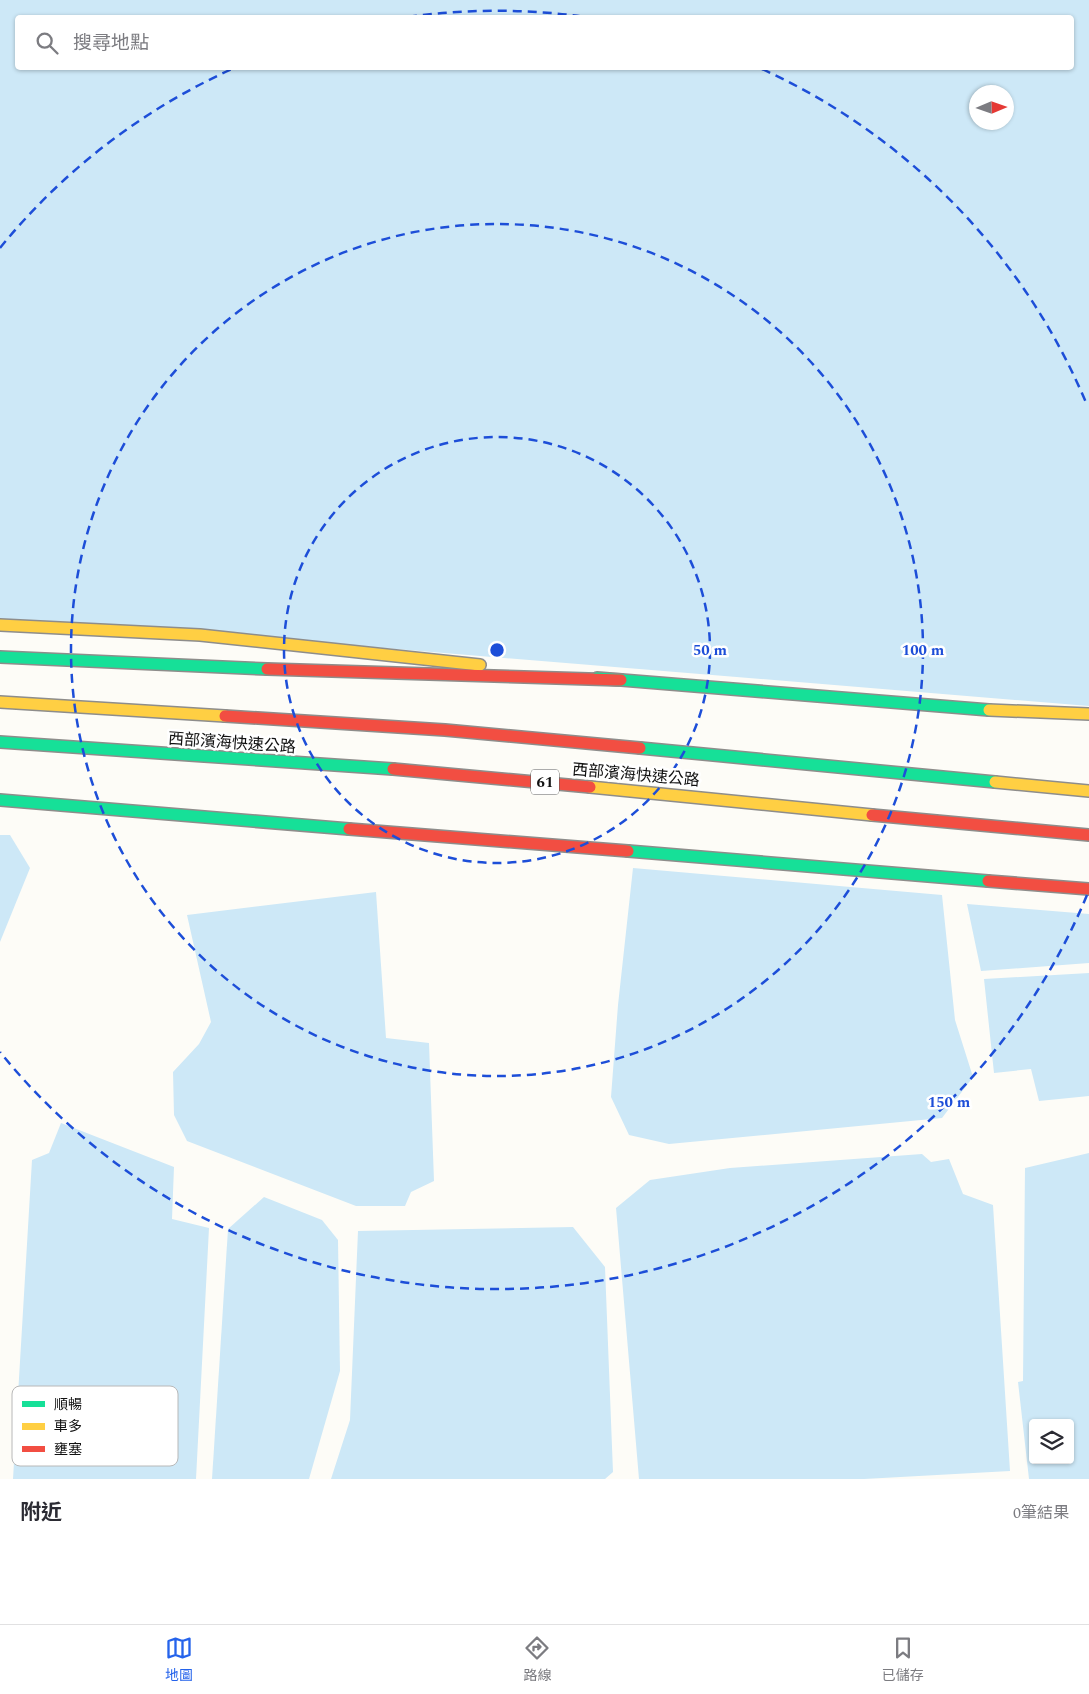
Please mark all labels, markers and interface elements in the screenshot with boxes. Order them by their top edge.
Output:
search box [15,15,1074,70]
icon: search [33,29,61,57]
text: 搜尋地點 [73,29,149,58]
north arrow [969,85,1014,130]
text: 50 m [693,639,728,662]
text: 100 m [902,639,945,662]
centre of rings [488,641,506,659]
street label: 西部濱海快速公路 [167,727,297,759]
street label: 西部濱海快速公路 [571,757,701,793]
road number: 61 [531,770,559,794]
text: 150 m [928,1091,971,1114]
legend [12,1386,178,1466]
text: 順暢 [54,1394,82,1415]
text: 車多 [54,1416,82,1437]
map controls [1029,1419,1074,1464]
button: layers [1029,1419,1074,1464]
text: 壅塞 [54,1439,82,1460]
text: 附近 [20,1497,62,1529]
text: 0筆結果 [1013,1501,1069,1525]
tab: 地圖 [165,1634,193,1686]
tab: 路線 [523,1634,551,1686]
tab: 已儲存 [882,1634,924,1686]

